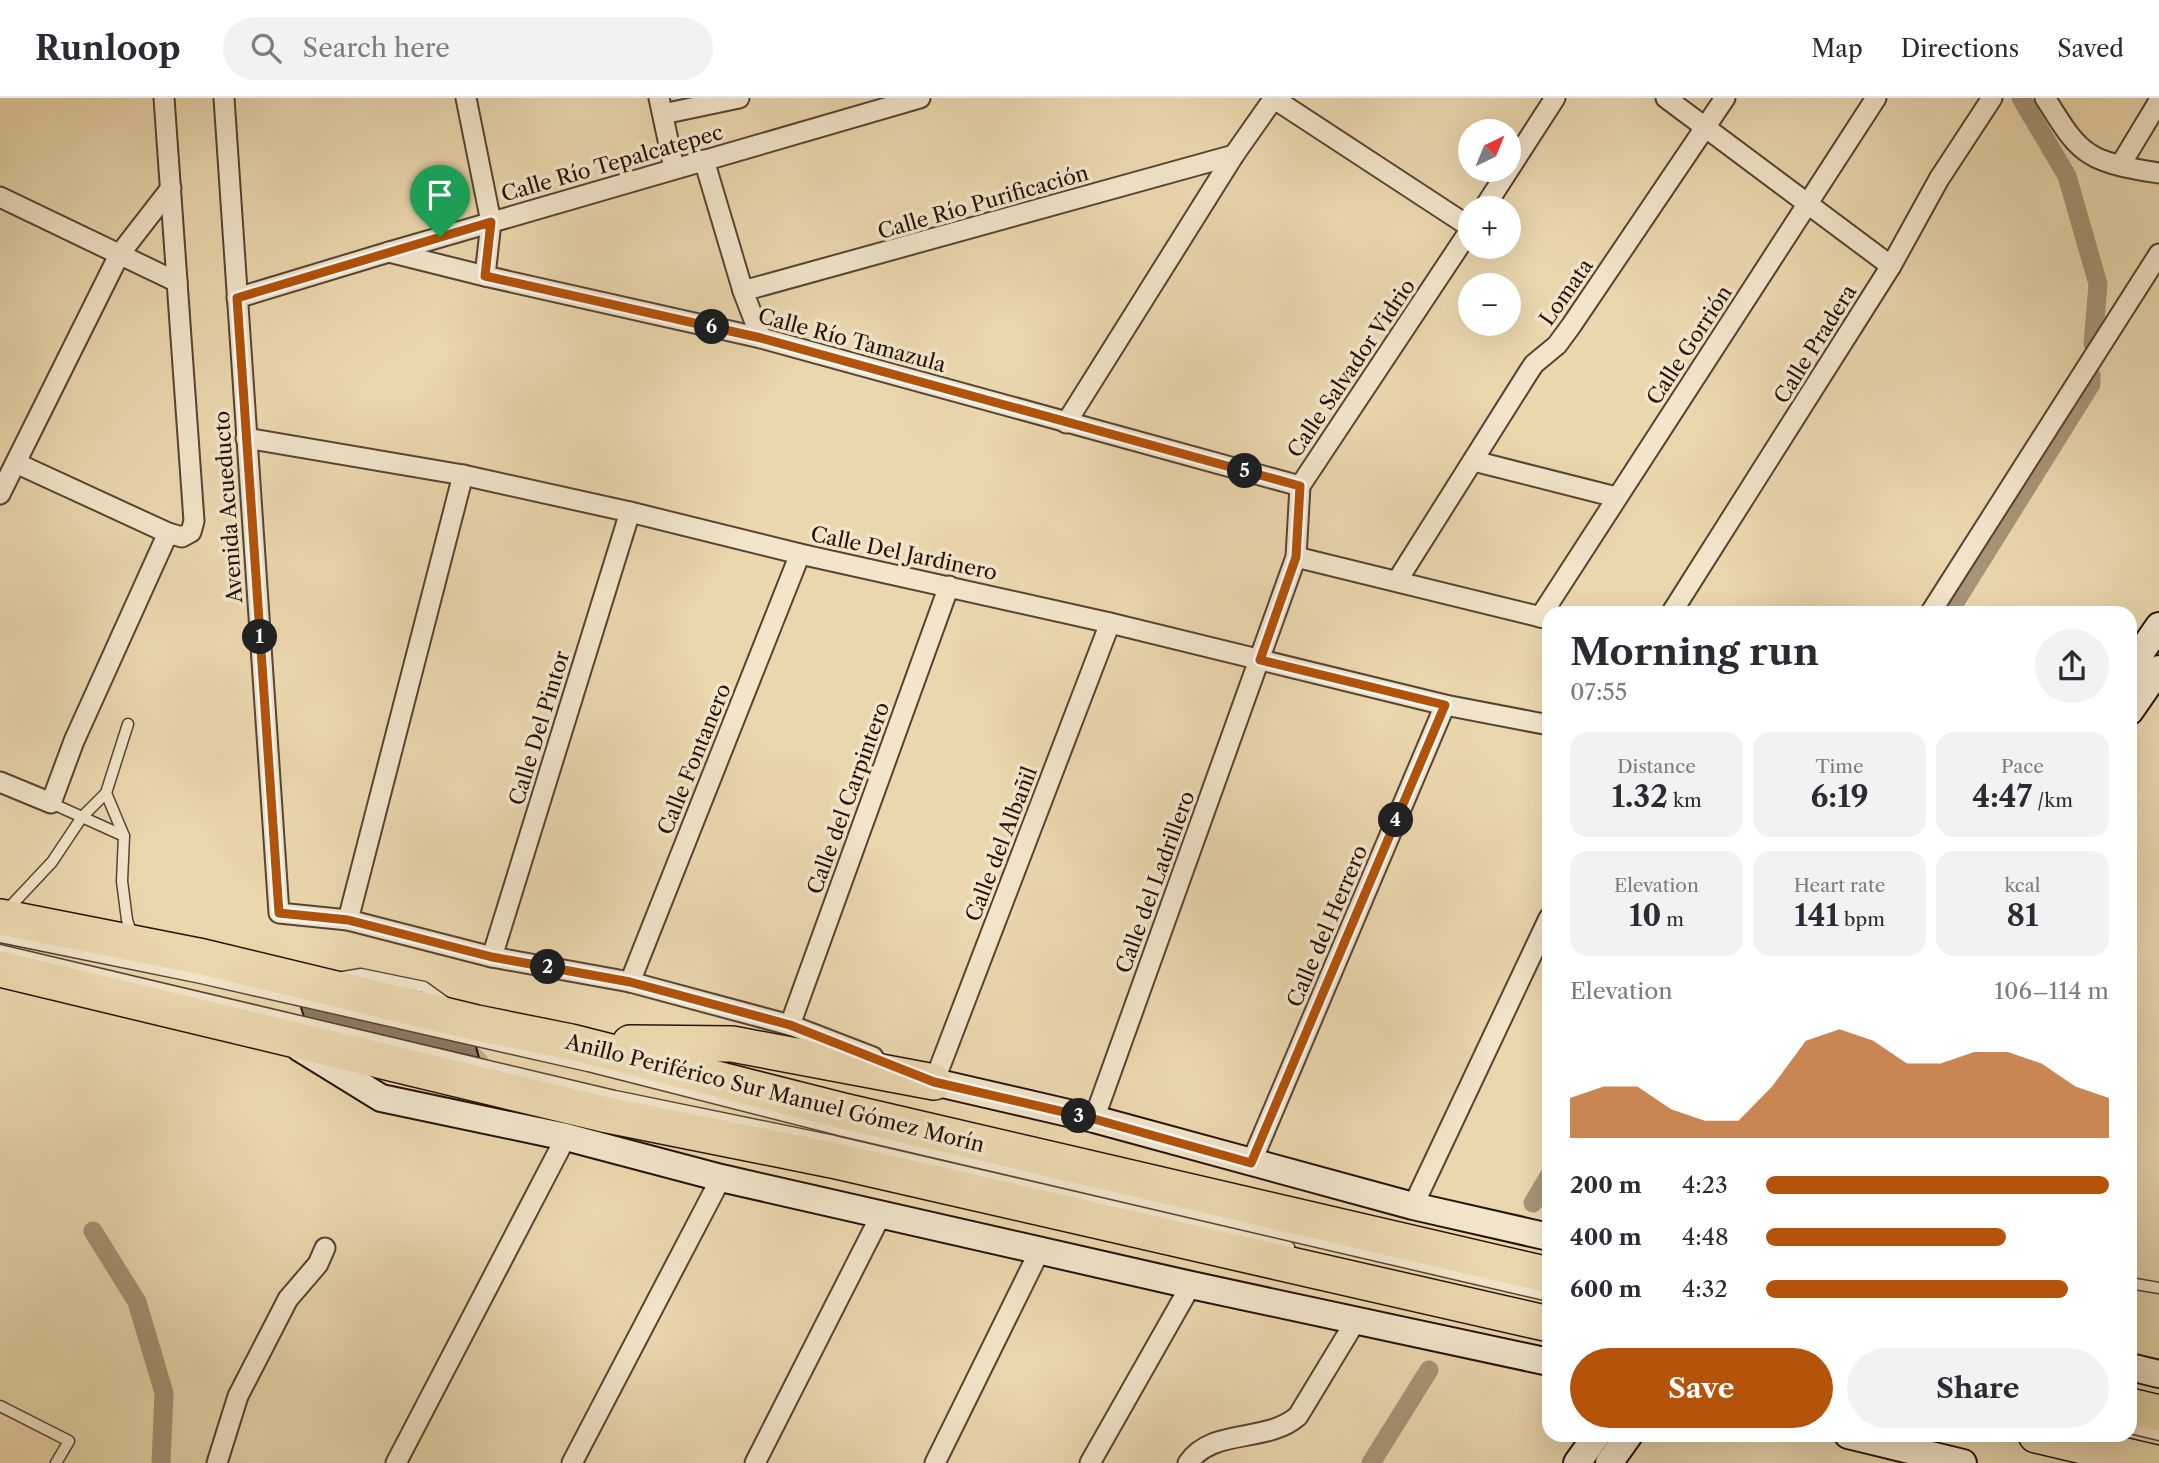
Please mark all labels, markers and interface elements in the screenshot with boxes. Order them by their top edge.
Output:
search box [223,17,713,80]
text: Runloop [35,28,181,69]
icon: search [247,29,285,67]
text: Search here [303,32,450,64]
text: Map [1811,34,1863,63]
text: Directions [1901,34,2019,63]
text: Saved [2057,34,2124,63]
street label: Calle Río Tepalcatepec [498,119,726,207]
north arrow [1458,119,1521,182]
map controls [1458,119,1521,336]
street label: Calle Río Purificación [875,160,1091,244]
pin [410,165,470,237]
icon: arrive [421,176,459,214]
button: + [1458,196,1521,259]
street label: Lomata [1534,253,1598,330]
button: − [1458,273,1521,336]
street label: Calle Salvador Vidrio [1282,274,1420,462]
street label: Calle Pradera [1769,279,1862,408]
street label: Calle Gorrión [1641,281,1737,409]
street label: Calle Río Tamazula [755,303,949,377]
pin: 6 [694,310,730,344]
text: 6 [706,315,717,338]
street label: Avenida Acueducto [209,410,247,605]
pin: 5 [1228,454,1262,488]
text: 5 [1239,459,1250,482]
street label: Calle Del Jardinero [808,521,1000,585]
pin: 1 [243,620,278,654]
text: 1 [255,625,264,648]
text: Morning run [1570,628,1819,675]
button: share [2035,629,2109,703]
street label: Calle Del Pintor [504,648,574,808]
text: 07:55 [1570,678,1627,706]
street label: Calle Fontanero [652,680,736,838]
street label: Calle del Carpintero [802,698,894,898]
text: Distance [1617,755,1696,778]
text: Time [1815,755,1864,778]
text: Pace [2001,755,2044,778]
street label: Calle del Albañil [960,763,1042,925]
text: 1.32 [1611,778,1668,815]
text: 6:19 [1810,778,1869,815]
text: 4:47 [1972,778,2032,815]
street label: Calle del Ladrillero [1110,787,1200,977]
text: km [1668,789,1702,812]
text: /km [2032,789,2073,812]
pin: 4 [1378,802,1414,838]
text: 4 [1390,808,1401,831]
street label: Calle del Herrero [1282,841,1372,1011]
text: Elevation [1614,874,1699,897]
text: Heart rate [1794,874,1885,897]
text: kcal [2005,874,2040,897]
text: 10 [1629,897,1661,934]
text: 141 [1794,897,1839,934]
text: 81 [2007,897,2038,934]
text: m [1661,908,1684,931]
text: bpm [1839,908,1885,931]
pin: 2 [530,950,566,984]
text: 2 [542,955,553,978]
text: Elevation [1570,977,1673,1005]
text: 106–114 m [1994,977,2109,1005]
street label: Anillo Periférico Sur Manuel Gómez Morín [562,1029,987,1157]
pin: 3 [1062,1098,1096,1134]
text: 3 [1073,1104,1084,1127]
text: 200 m [1570,1171,1642,1199]
text: 4:23 [1682,1171,1728,1199]
text: 400 m [1570,1223,1642,1251]
text: 4:48 [1682,1223,1729,1251]
text: 600 m [1570,1275,1642,1303]
text: 4:32 [1682,1275,1728,1303]
button: Save [1570,1348,1833,1428]
button: Share [1847,1348,2109,1428]

